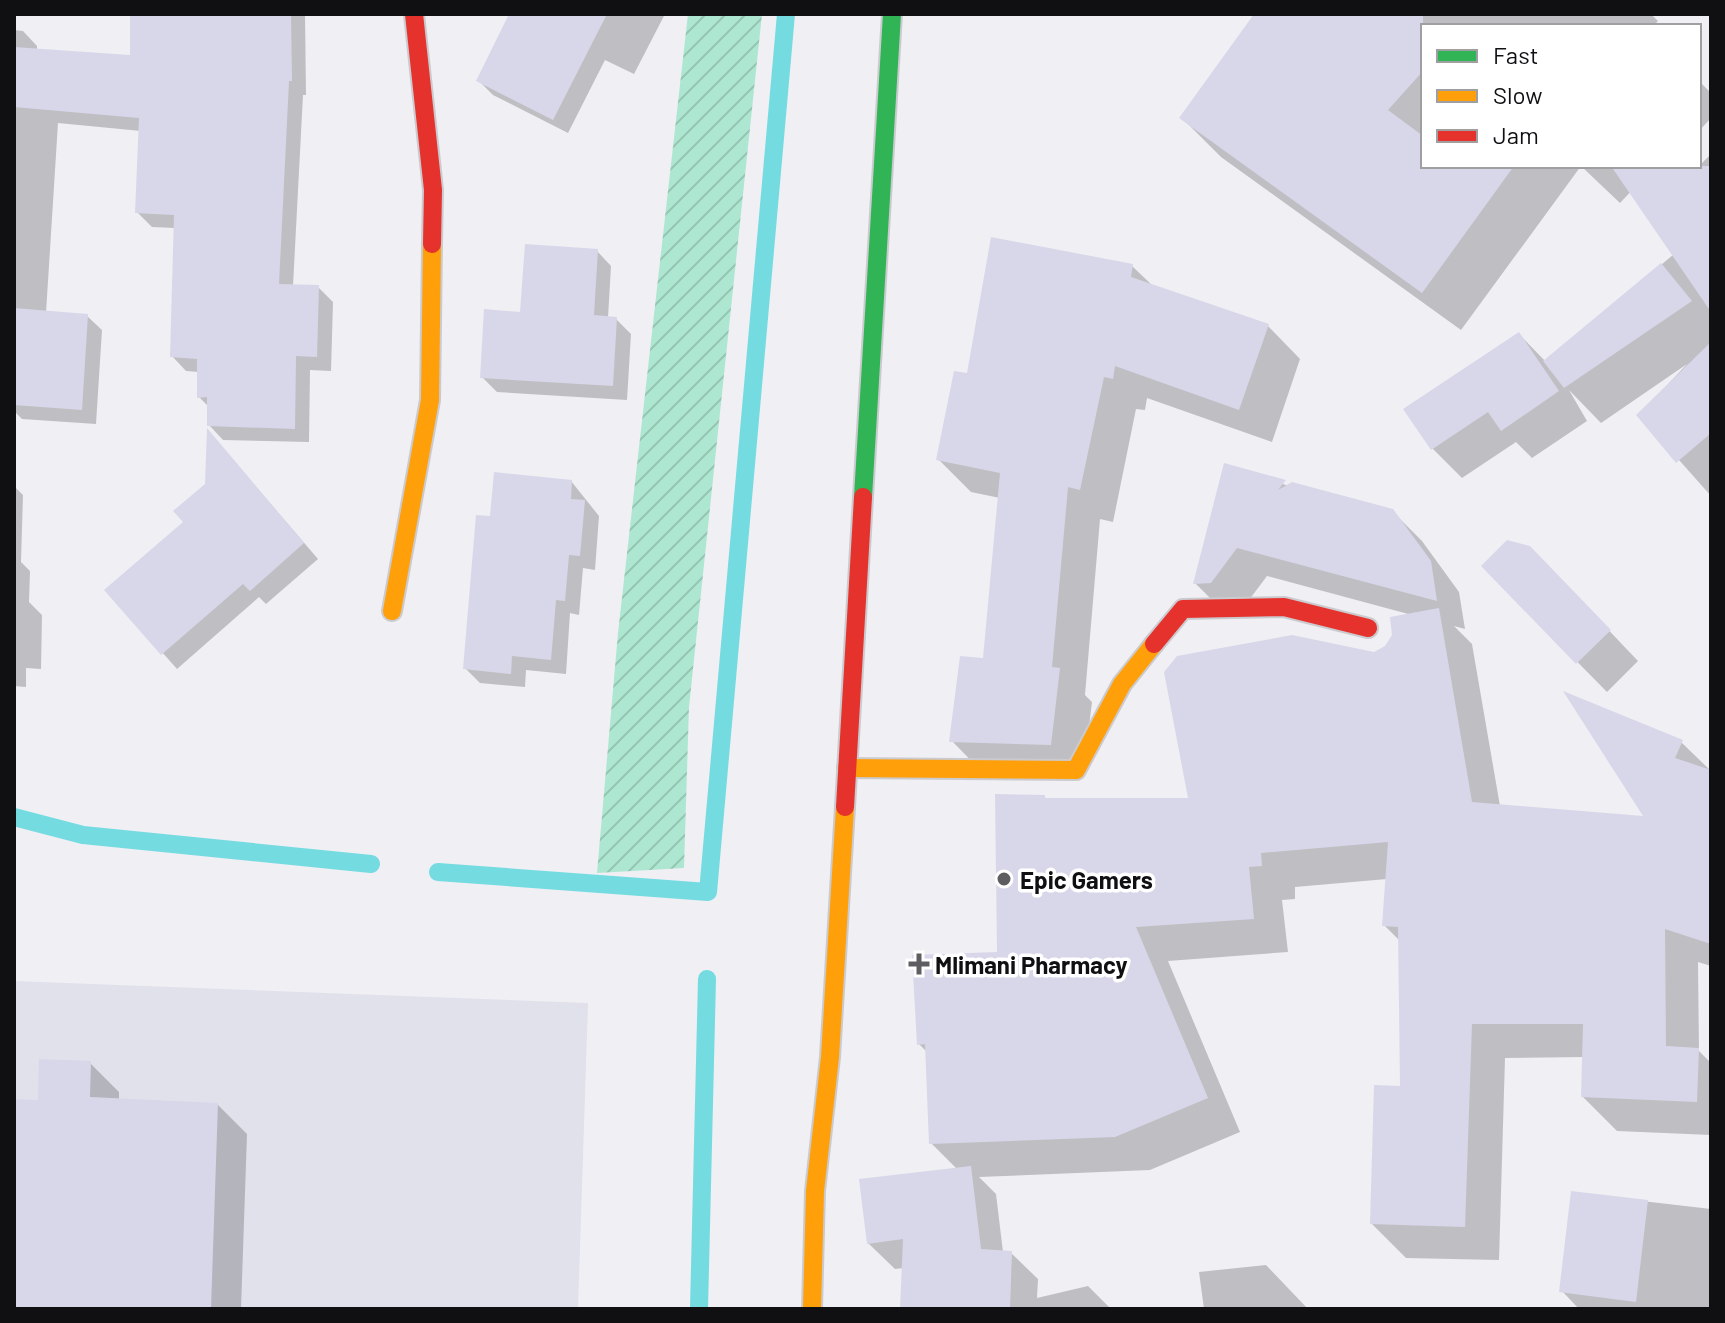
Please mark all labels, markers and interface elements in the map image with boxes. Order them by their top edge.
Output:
legend [1421,24,1701,168]
text: Fast [1493,40,1538,69]
text: Slow [1493,80,1542,109]
text: Jam [1493,120,1539,149]
place label: Epic Gamers [1020,865,1153,894]
marker: Epic Gamers [995,870,1013,888]
place label: Mlimani Pharmacy [935,950,1128,979]
marker: Mlimani Pharmacy [910,955,928,973]

